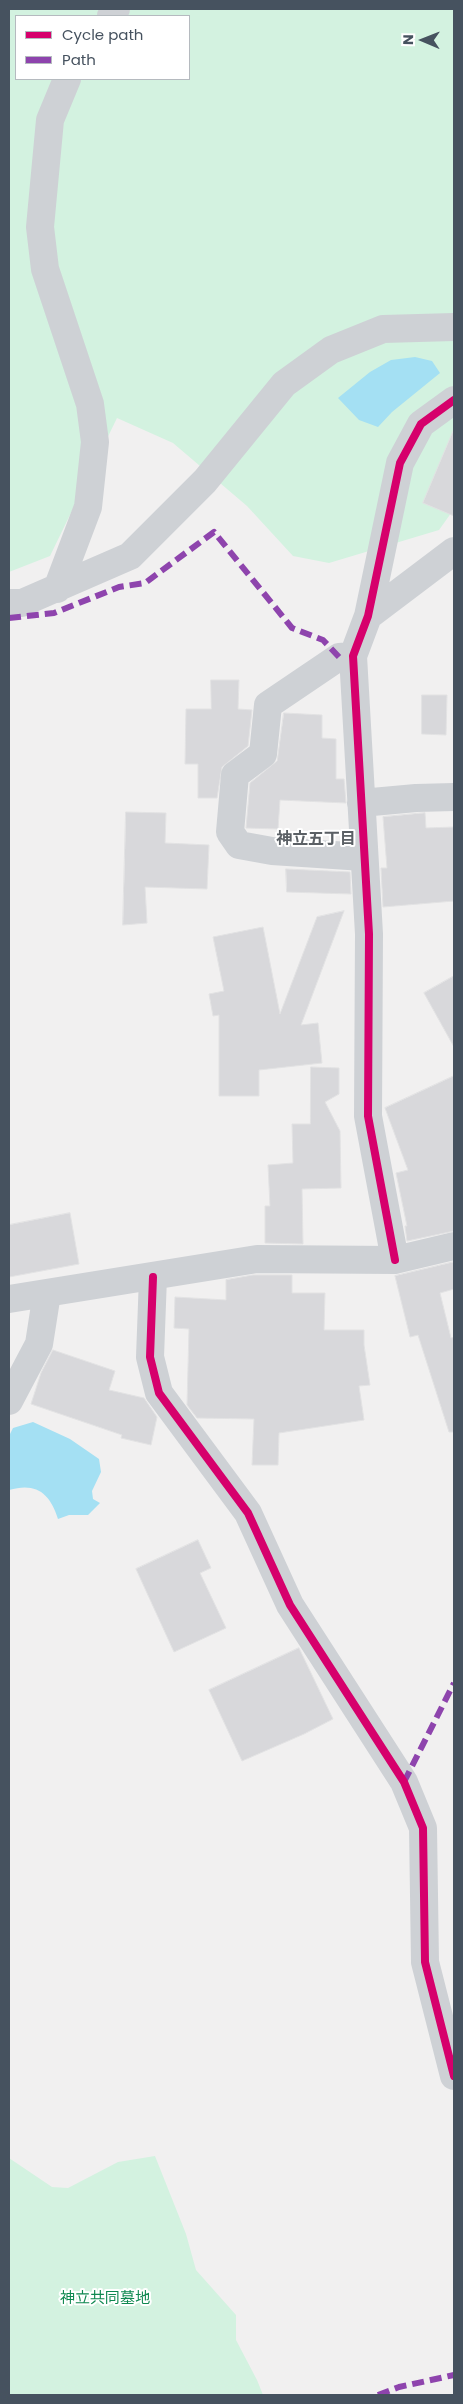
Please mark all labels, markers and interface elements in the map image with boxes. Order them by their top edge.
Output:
legend [15,15,190,80]
north arrow [398,15,448,65]
text: Cycle path [62,24,143,45]
text: N [398,34,418,45]
text: Path [62,49,96,70]
district label: 神立五丁目 [276,830,356,850]
park label: 神立共同墓地 [60,2290,150,2308]

